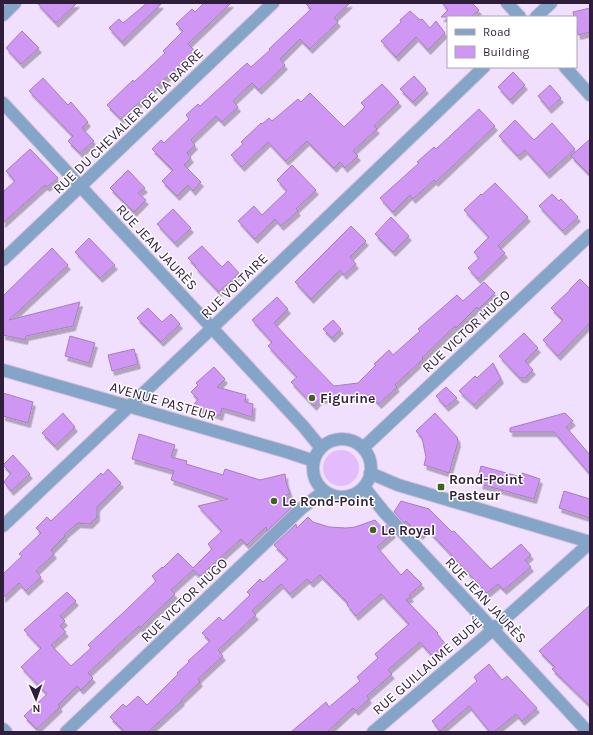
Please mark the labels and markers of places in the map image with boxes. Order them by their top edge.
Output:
place label: Figurine [320,390,375,407]
marker: Figurine [307,393,317,403]
place label: Rond-Point Pasteur [449,471,524,504]
marker: Rond-Point Pasteur [436,482,446,492]
place label: Le Rond-Point [282,493,375,510]
marker: Le Rond-Point [269,496,279,506]
place label: Le Royal [381,522,435,539]
marker: Le Royal [368,525,378,535]

